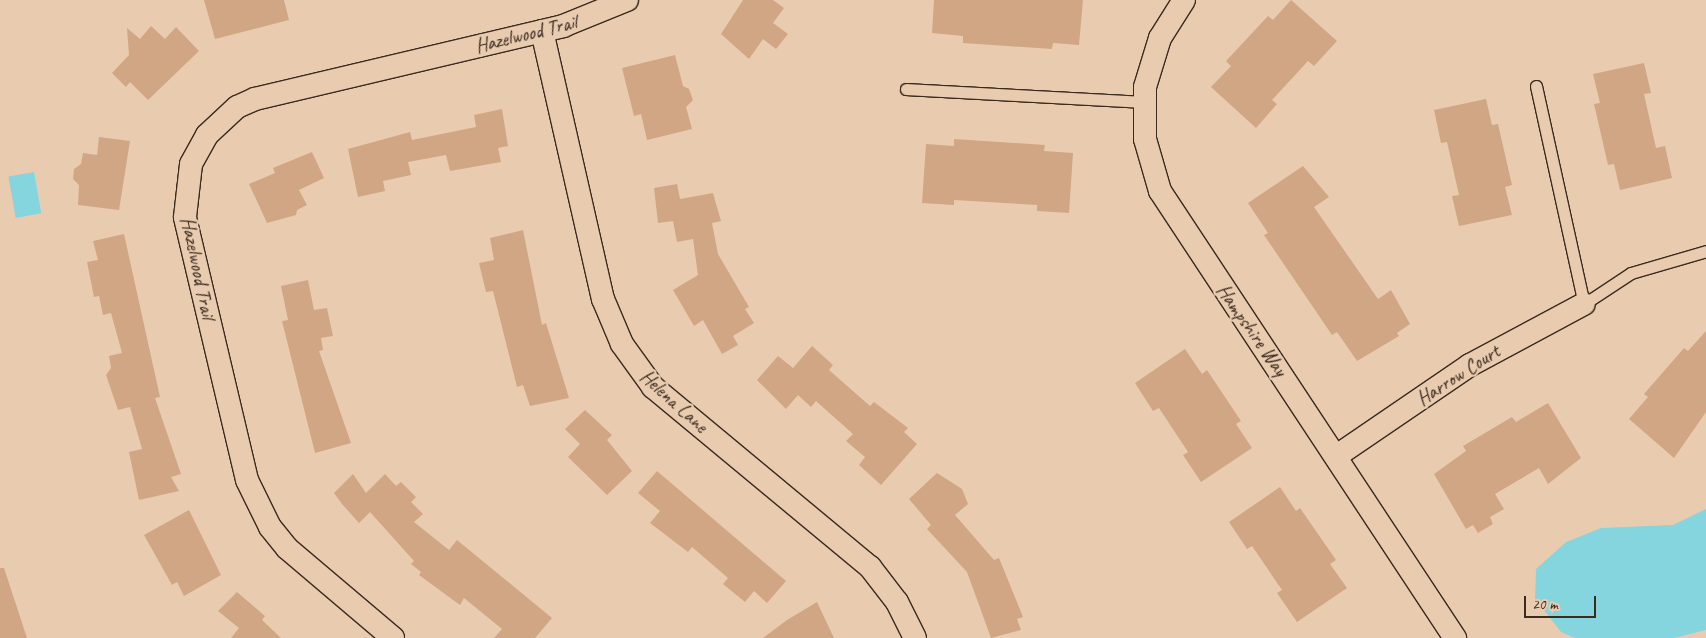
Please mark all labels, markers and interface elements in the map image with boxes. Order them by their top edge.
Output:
street label: Hazelwood Trail [473,10,579,58]
street label: Hazelwood Trail [175,215,221,321]
street label: Hampshire Way [1212,279,1292,381]
street label: Harrow Court [1412,339,1504,411]
street label: Helena Lane [635,364,713,438]
scale bar [1526,586,1598,618]
text: 20 m [1532,595,1558,614]

